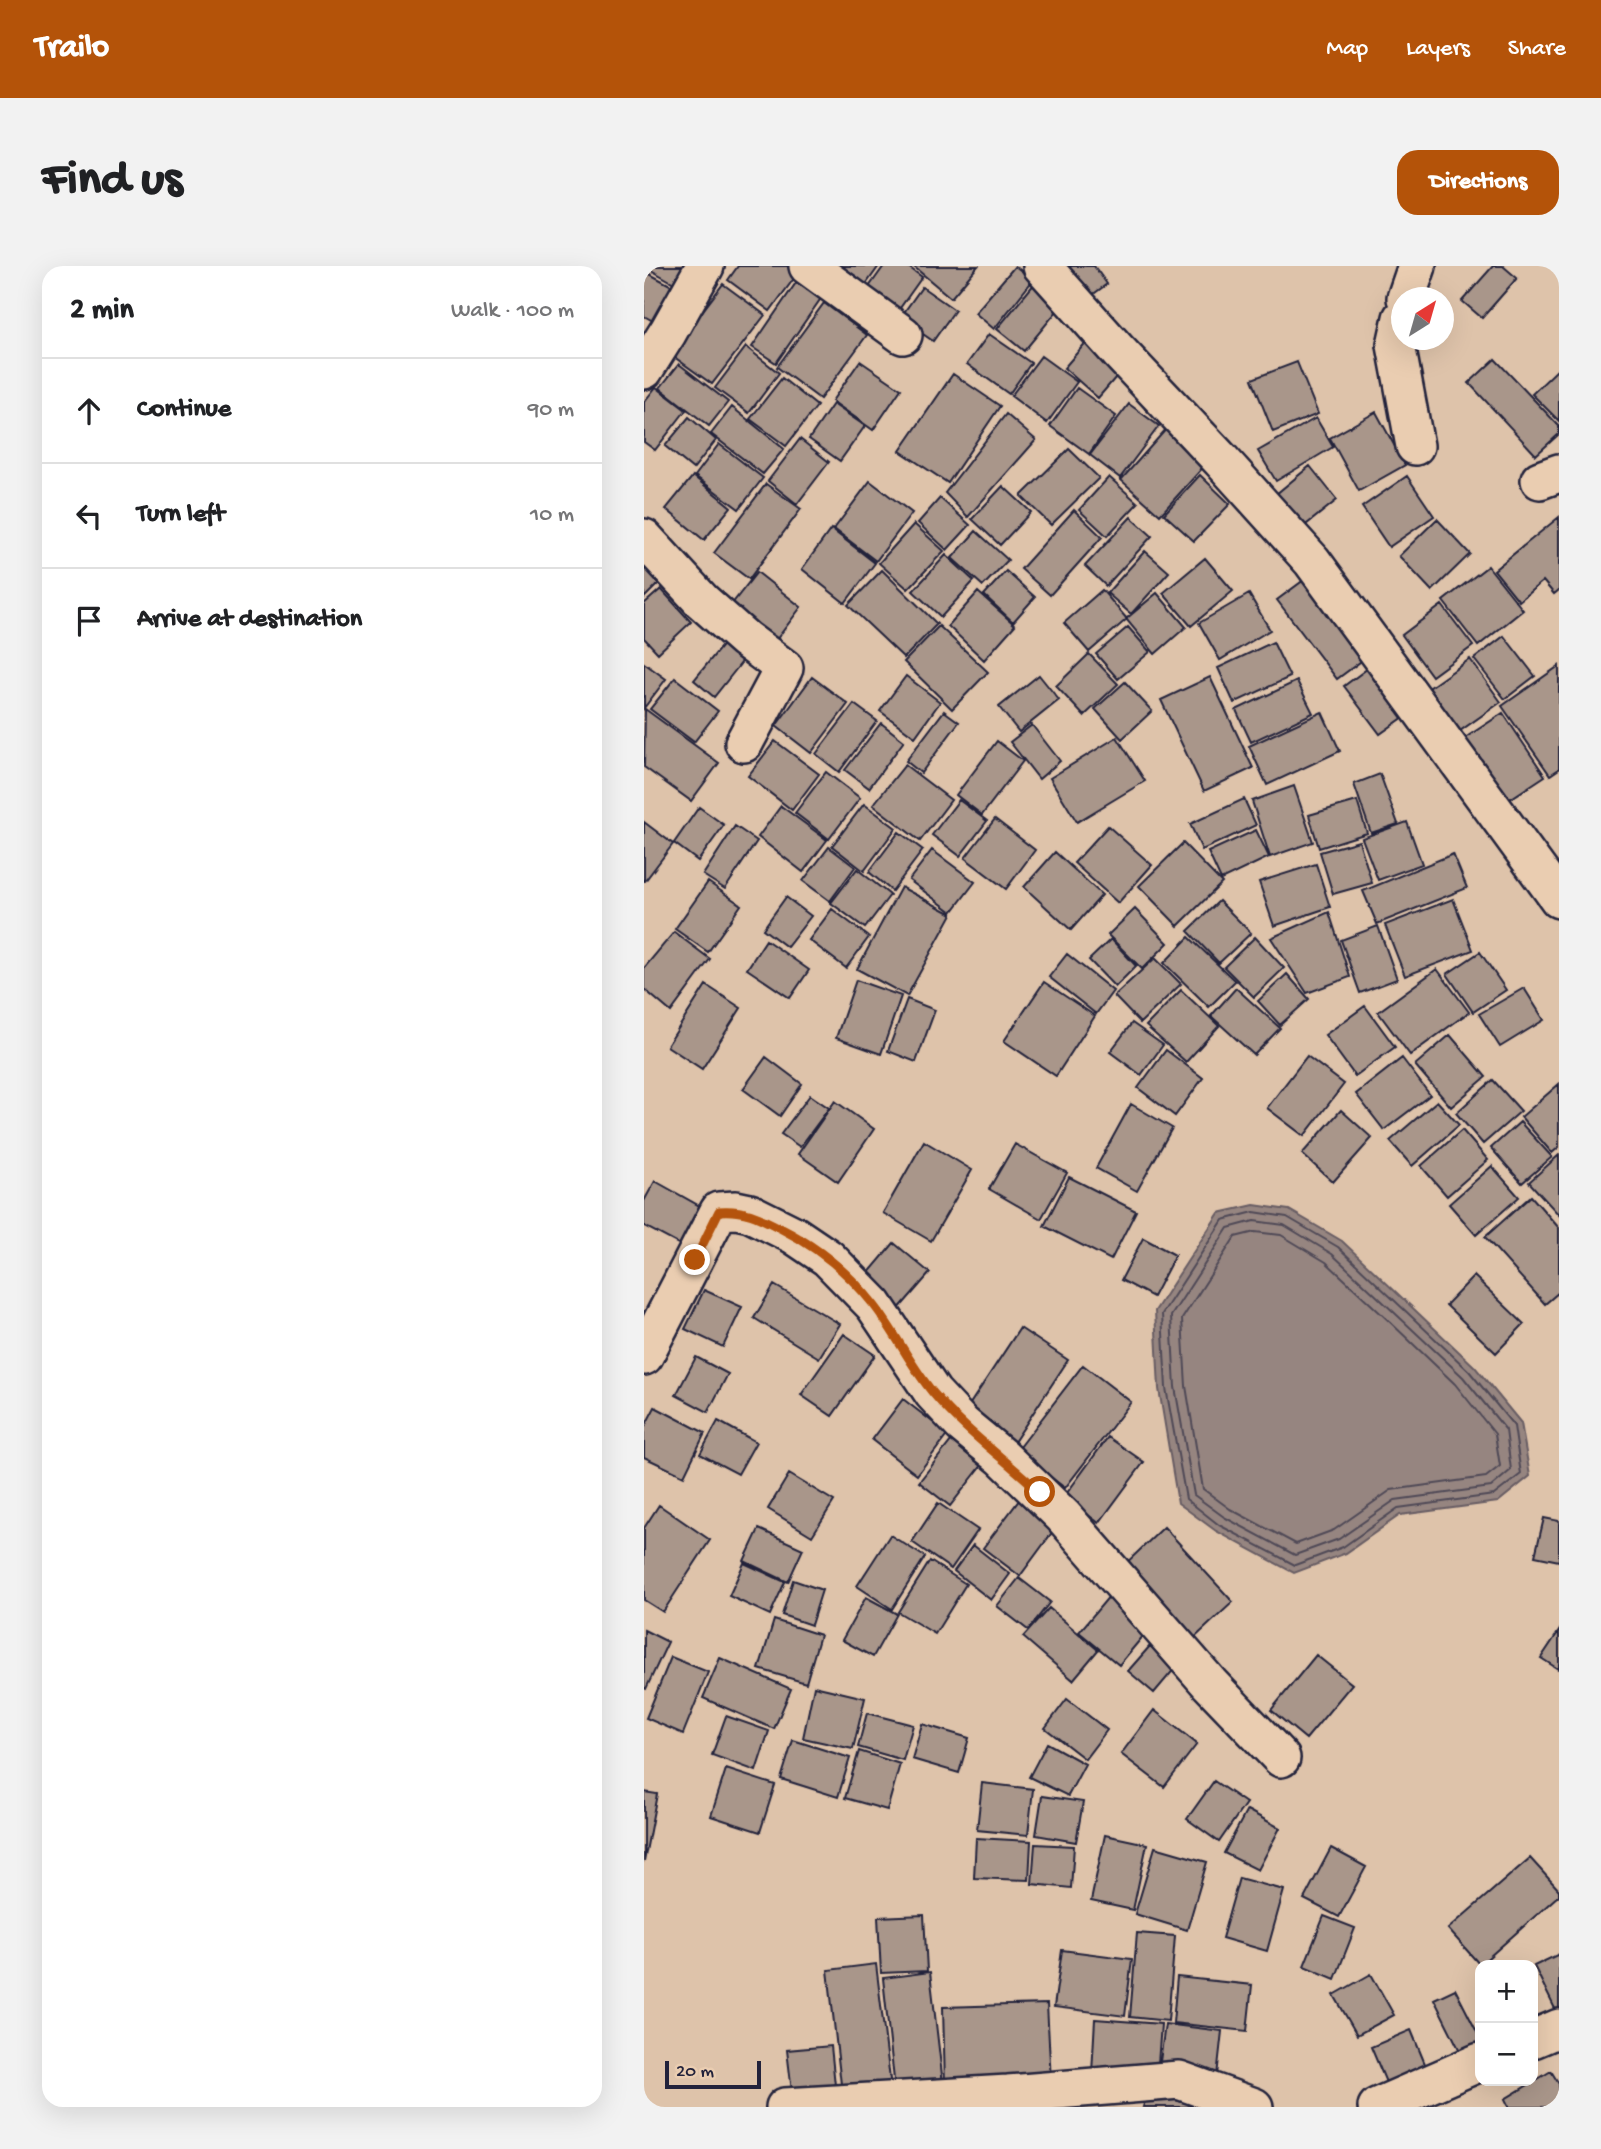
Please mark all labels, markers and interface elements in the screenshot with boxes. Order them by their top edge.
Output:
text: Trailo [35,30,109,68]
text: Map [1326,35,1368,64]
text: Layers [1406,35,1470,64]
text: Share [1508,35,1566,64]
button: Directions [1397,150,1559,215]
text: Find us [42,153,182,211]
north arrow [1391,287,1454,350]
text: 2 min [70,294,134,329]
text: Walk · 100 m [451,298,574,325]
icon: ahead [70,392,108,430]
text: Continue [137,395,231,426]
text: 90 m [528,397,574,424]
icon: left [70,497,108,535]
text: Turn left [137,500,225,531]
text: 10 m [530,502,574,529]
icon: arrive [70,602,108,640]
text: Arrive at destination [137,605,362,636]
route end [679,1244,710,1275]
route start [1024,1476,1055,1507]
map controls [1475,1960,1538,2086]
button: + [1475,1960,1538,2023]
button: − [1475,2023,1538,2086]
scale bar [665,2058,761,2090]
text: 20 m [676,2061,714,2084]

